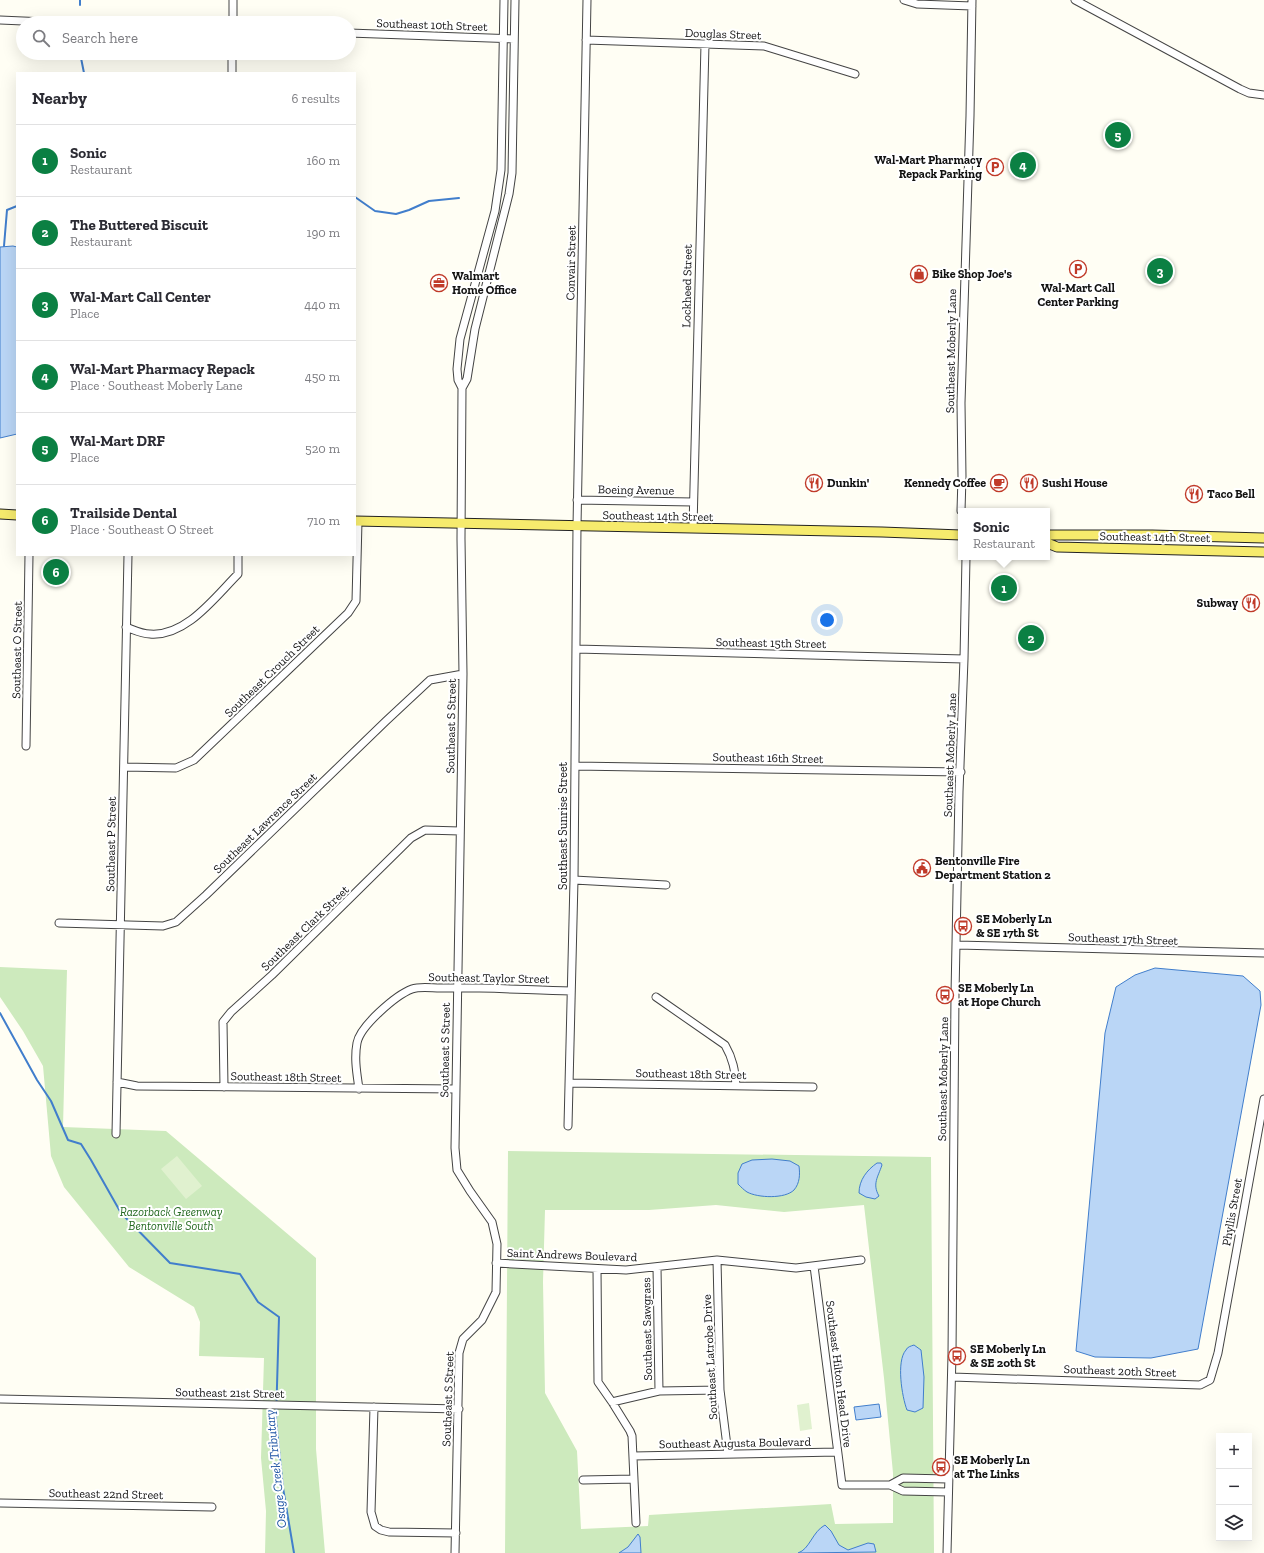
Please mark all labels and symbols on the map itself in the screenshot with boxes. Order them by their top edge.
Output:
street label: Southeast 10th Street [376,16,488,34]
street label: Douglas Street [685,26,762,42]
pin: 5 [1105,120,1131,150]
pin: 4 [1010,150,1036,180]
place label: Wal-Mart Pharmacy Repack Parking [875,153,983,181]
parking icon: Wal-Mart Pharmacy Repack Parking [985,157,1005,177]
street label: Convair Street [563,225,579,301]
street label: Lockheed Street [679,244,695,328]
pin: 3 [1147,256,1173,286]
parking icon: Wal-Mart Call Center Parking [1068,259,1088,279]
shop icon: Bike Shop Joe's [909,264,929,284]
place label: Bike Shop Joe's [932,267,1012,281]
place label: Walmart Home Office [452,269,517,297]
office icon: Walmart Home Office [429,273,449,293]
place label: Wal-Mart Call Center Parking [1037,281,1119,309]
street label: Southeast Moberly Lane [943,288,959,413]
restaurant icon: Dunkin' [804,473,824,493]
cafe icon: Kennedy Coffee [989,473,1009,493]
restaurant icon: Sushi House [1019,473,1039,493]
place label: Dunkin' [827,476,870,490]
place label: Kennedy Coffee [904,476,986,490]
place label: Sushi House [1042,476,1108,490]
street label: Boeing Avenue [598,482,675,498]
restaurant icon: Taco Bell [1184,484,1204,504]
place label: Taco Bell [1207,487,1256,501]
street label: Southeast 14th Street [602,508,714,524]
street label: Southeast 14th Street [1099,529,1211,545]
pin: 6 [43,557,69,587]
pin: 1 [991,573,1017,603]
restaurant icon: Subway [1241,593,1261,613]
place label: Subway [1196,596,1239,610]
street label: Southeast O Street [9,601,25,699]
your location [817,610,837,630]
street label: Southeast Crouch Street [222,622,323,720]
pin: 2 [1018,623,1044,653]
street label: Southeast 15th Street [716,635,827,651]
street label: Southeast S Street [443,678,459,774]
street label: Southeast Moberly Lane [941,692,959,817]
street label: Southeast 16th Street [713,750,824,766]
street label: Southeast Sunrise Street [556,761,570,890]
street label: Southeast Lawrence Street [210,769,320,876]
street label: Southeast P Street [103,796,119,892]
place label: Bentonville Fire Department Station 2 [935,854,1051,882]
public building icon: Bentonville Fire Department Station 2 [912,858,932,878]
street label: Southeast Clark Street [258,882,352,974]
place label: SE Moberly Ln & SE 17th St [976,912,1052,940]
bus stop icon: SE Moberly Ln & SE 17th St [953,916,973,936]
street label: Southeast 17th Street [1068,930,1179,948]
street label: Southeast Taylor Street [428,970,550,986]
place label: SE Moberly Ln at Hope Church [958,981,1041,1009]
bus stop icon: SE Moberly Ln at Hope Church [935,985,955,1005]
street label: Southeast S Street [437,1002,453,1098]
street label: Southeast Moberly Lane [935,1016,951,1141]
street label: Southeast 18th Street [635,1066,747,1082]
street label: Southeast 18th Street [230,1069,342,1085]
street label: Phyllis Street [1219,1176,1245,1247]
park label: Razorback Greenway Bentonville South [120,1205,223,1233]
street label: Saint Andrews Boulevard [507,1246,638,1264]
street label: Southeast Sawgrass [639,1277,655,1381]
street label: Southeast Latrobe Drive [700,1294,720,1420]
street label: Southeast Hilton Head Drive [823,1300,855,1449]
place label: SE Moberly Ln & SE 20th St [970,1342,1046,1370]
bus stop icon: SE Moberly Ln & SE 20th St [947,1346,967,1366]
street label: Southeast S Street [439,1351,457,1447]
street label: Southeast 20th Street [1063,1362,1177,1380]
street label: Southeast 21st Street [175,1385,285,1401]
water label: Osage Creek Tributary [262,1409,289,1529]
street label: Southeast Augusta Boulevard [659,1435,812,1451]
place label: SE Moberly Ln at The Links [954,1453,1030,1481]
bus stop icon: SE Moberly Ln at The Links [931,1457,951,1477]
street label: Southeast 22nd Street [49,1486,164,1502]

